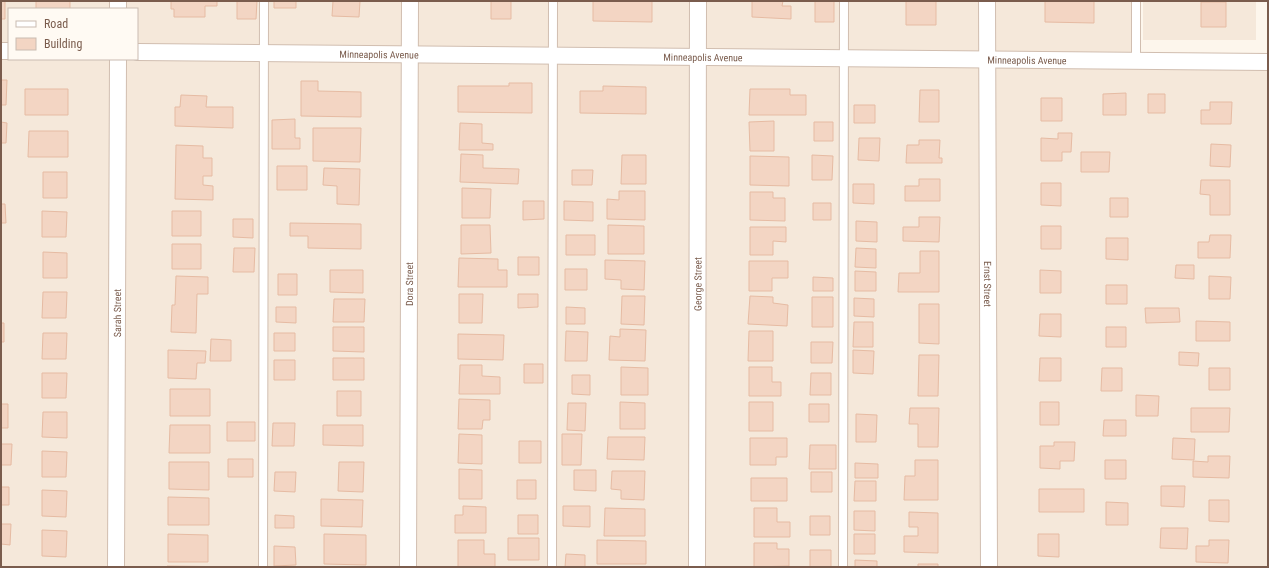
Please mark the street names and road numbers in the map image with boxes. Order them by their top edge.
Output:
street label: Minneapolis Avenue [339,49,419,60]
street label: Minneapolis Avenue [663,52,743,63]
street label: Minneapolis Avenue [987,55,1067,66]
street label: George Street [692,257,704,311]
street label: Ernst Street [982,261,993,307]
street label: Dora Street [404,262,415,306]
street label: Sarah Street [112,289,123,337]

